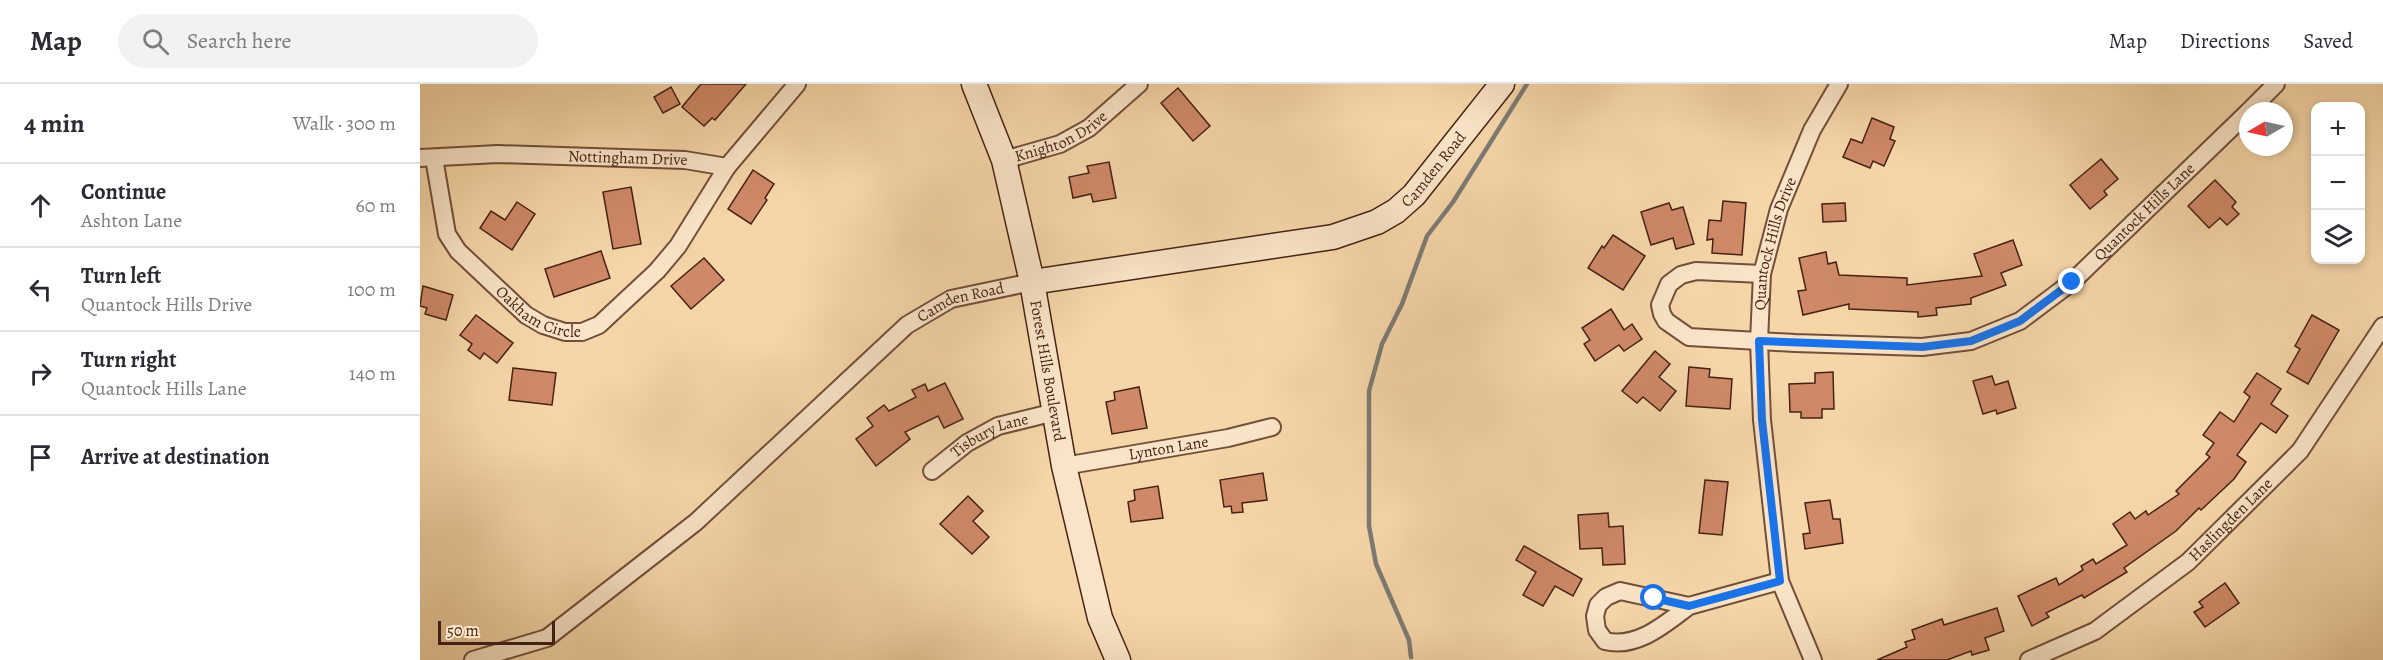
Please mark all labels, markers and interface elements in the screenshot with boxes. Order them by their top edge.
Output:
search box [118,14,538,68]
text: Map [30,22,82,60]
icon: search [139,25,172,58]
text: Search here [187,26,291,56]
text: Map [2109,27,2147,55]
text: Directions [2180,27,2270,55]
text: Saved [2303,27,2353,55]
north arrow [2239,102,2293,156]
map controls [2311,102,2365,264]
button: + [2311,102,2365,156]
text: 4 min [24,106,85,141]
street label: Knighton Drive [1012,106,1112,167]
text: Walk · 300 m [293,110,396,137]
street label: Camden Road [1396,127,1471,212]
street label: Nottingham Drive [568,145,688,171]
button: − [2311,156,2365,210]
street label: Quantock Hills Lane [2089,158,2200,266]
street label: Quantock Hills Drive [1749,174,1802,311]
text: Continue [81,177,166,207]
icon: ahead [24,189,57,222]
text: 60 m [356,192,396,219]
text: Ashton Lane [81,207,182,234]
button: layers [2311,210,2365,264]
text: Turn left [81,261,161,291]
route end [2058,268,2084,294]
icon: left [24,273,57,306]
text: 100 m [347,276,396,303]
street label: Camden Road [913,277,1007,328]
street label: Oakham Circle [491,281,581,343]
text: Quantock Hills Drive [81,291,252,318]
street label: Forest Hills Boulevard [1024,298,1071,444]
text: Turn right [81,345,177,375]
icon: right [24,357,57,390]
text: 140 m [349,360,396,387]
text: Quantock Hills Lane [81,375,247,402]
street label: Tisbury Lane [946,408,1031,463]
street label: Lynton Lane [1127,431,1210,466]
icon: arrive [24,441,57,474]
text: Arrive at destination [81,442,270,472]
street label: Haslingden Lane [2184,473,2278,566]
route start [1640,584,1666,610]
scale bar [438,618,555,646]
text: 50 m [447,620,479,642]

